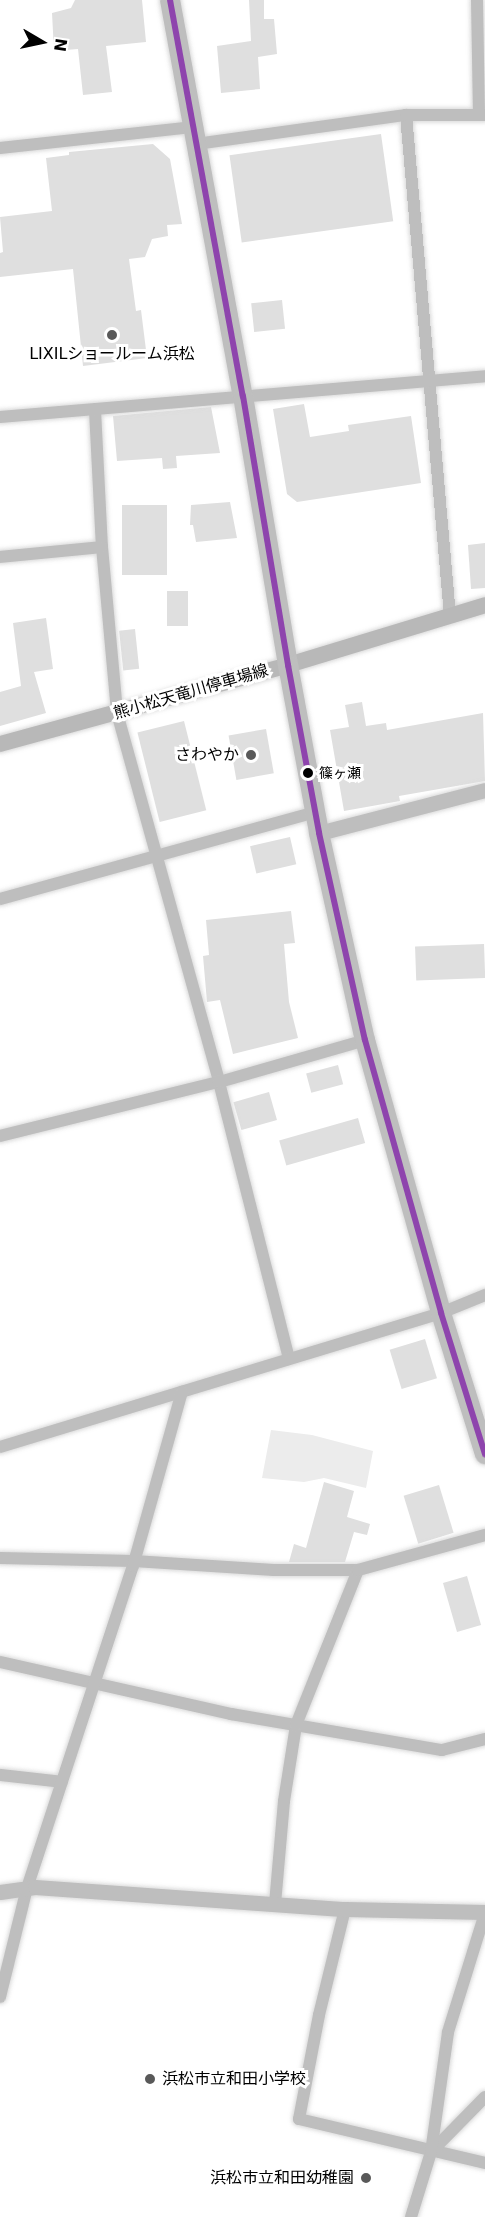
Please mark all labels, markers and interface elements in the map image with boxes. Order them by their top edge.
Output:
north arrow [12,12,72,72]
text: N [50,37,71,53]
marker: LIXILショールーム浜松 [105,328,119,342]
place label: LIXILショールーム浜松 [29,344,195,364]
street label: 熊小松天竜川停車場線 [111,661,271,723]
place label: さわやか [175,745,239,765]
marker: さわやか [244,748,258,762]
place label: 篠ヶ瀬 [319,765,361,781]
marker: 篠ヶ瀬 [302,767,314,779]
place label: 浜松市立和田小学校 [162,2069,306,2089]
marker: 浜松市立和田小学校 [143,2072,157,2086]
place label: 浜松市立和田幼稚園 [210,2168,354,2188]
marker: 浜松市立和田幼稚園 [359,2171,373,2185]

